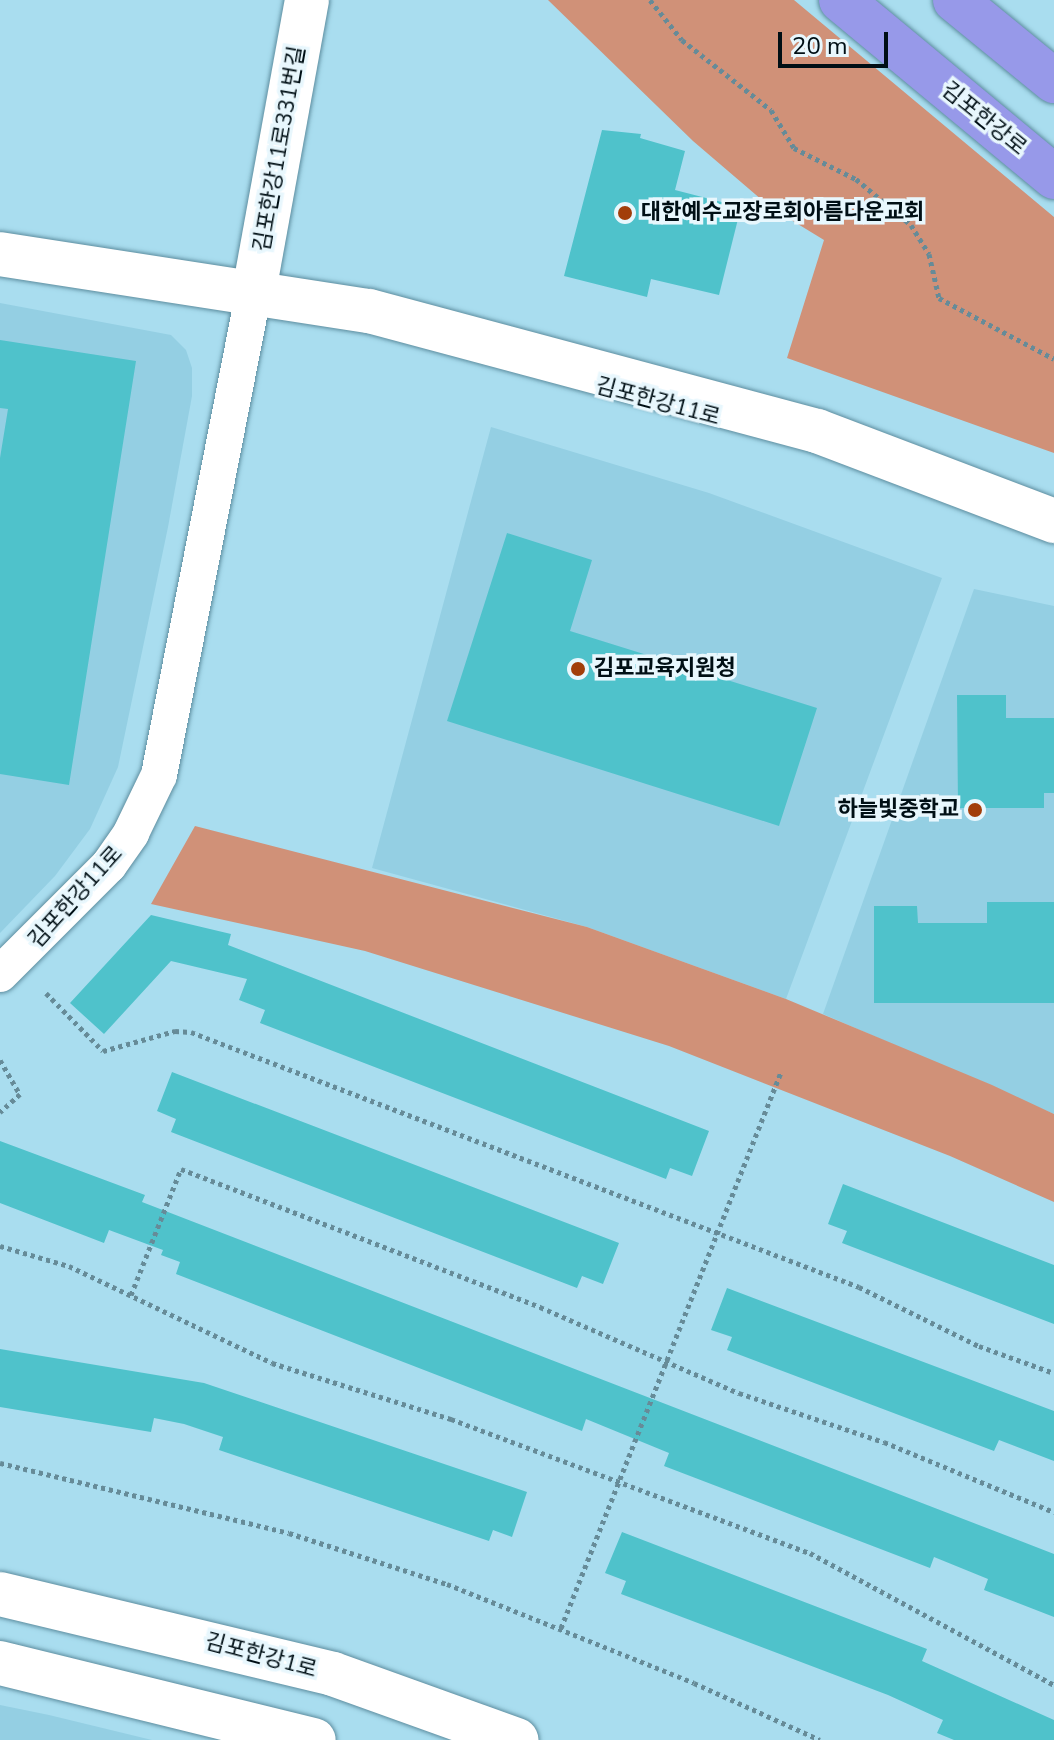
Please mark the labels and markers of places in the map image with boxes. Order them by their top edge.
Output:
place label: 대한예수교장로회아름다운교회 [641,200,924,226]
marker: 대한예수교장로회아름다운교회 [616,204,634,222]
place label: 김포교육지원청 [594,656,736,682]
marker: 김포교육지원청 [569,660,587,678]
place label: 하늘빛중학교 [838,797,959,823]
marker: 하늘빛중학교 [966,801,984,819]

